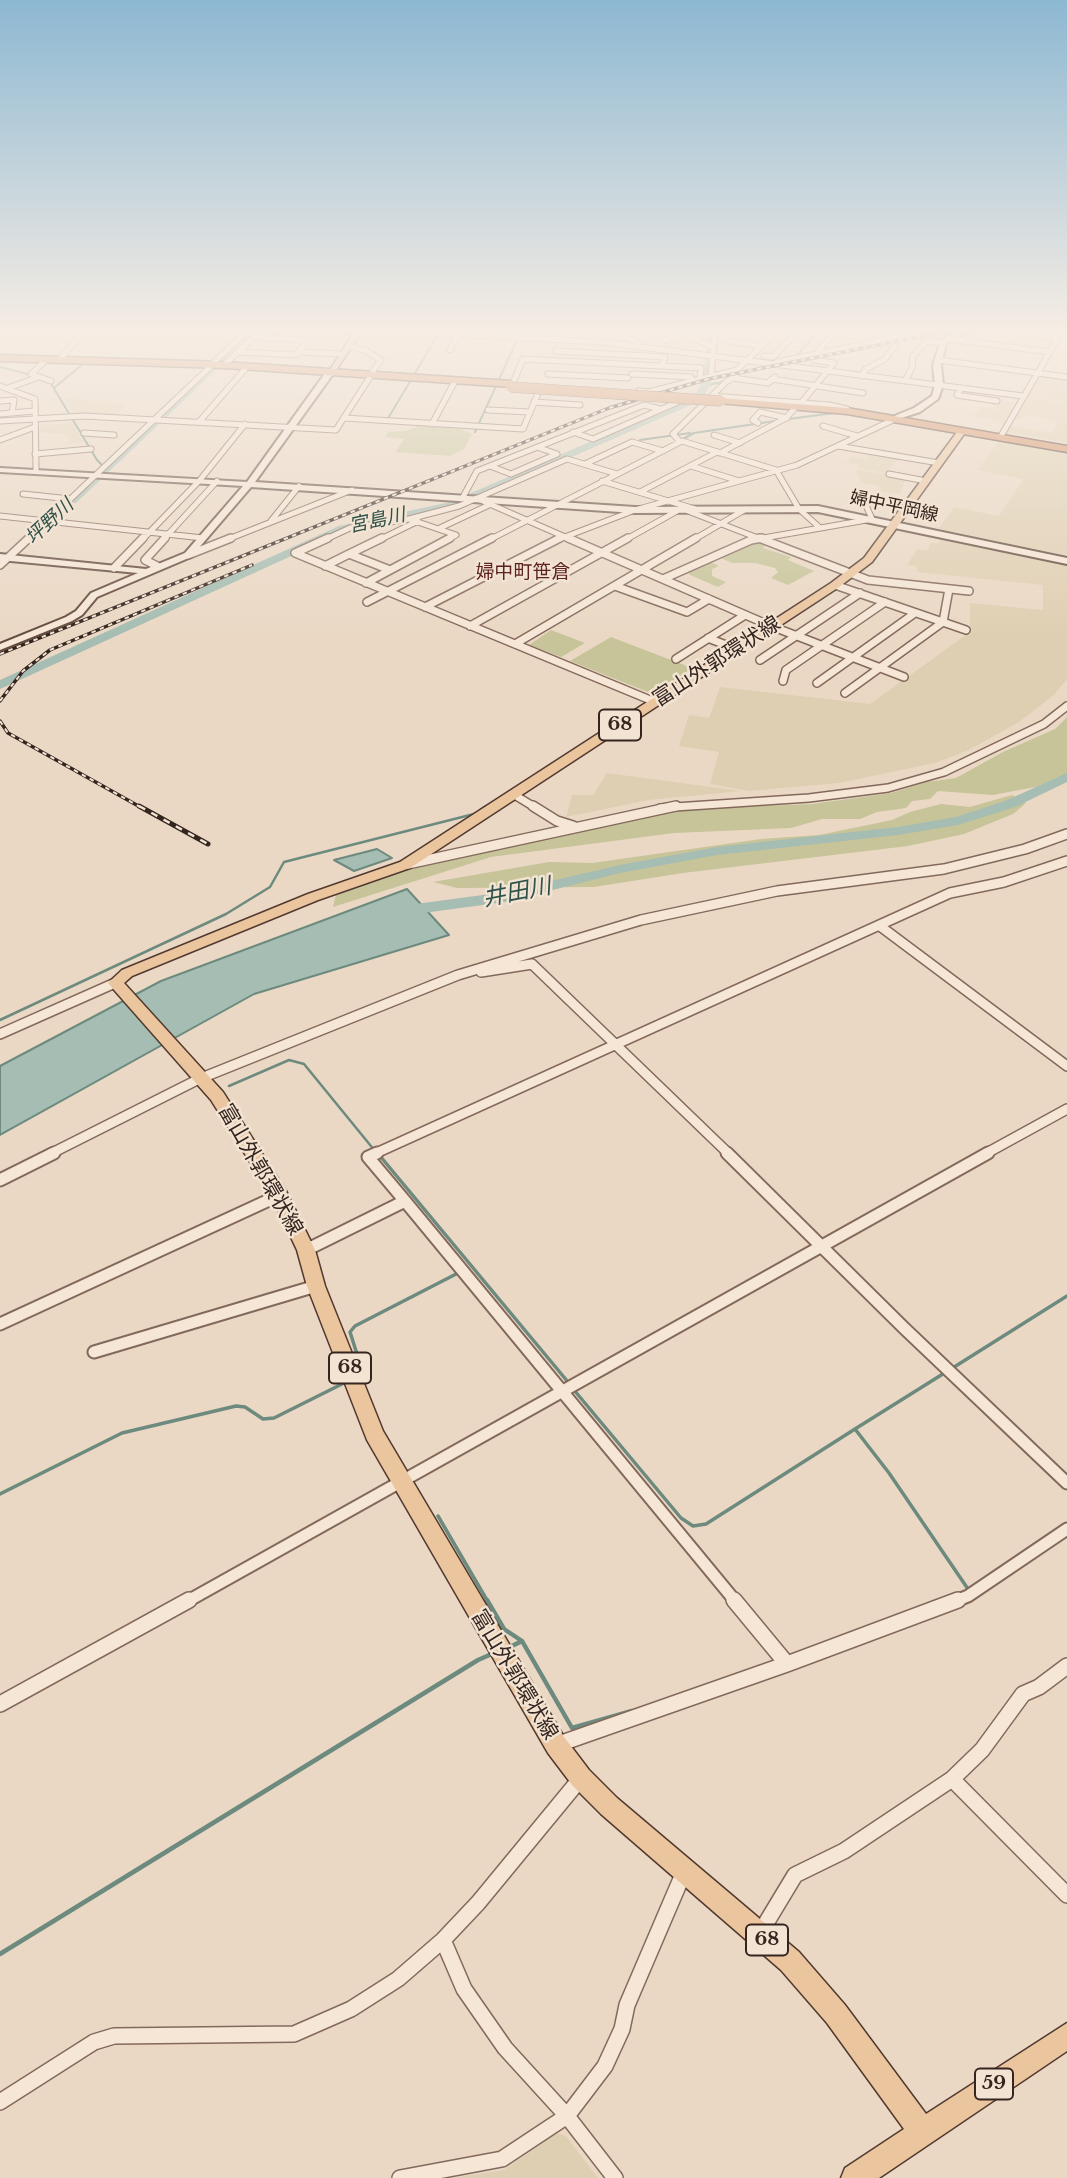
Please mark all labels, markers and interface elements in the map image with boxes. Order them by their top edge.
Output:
street label: 婦中平岡線 [848,487,940,527]
water label: 坪野川 [21,494,79,550]
water label: 宮島川 [347,504,407,538]
district label: 婦中町笹倉 [476,562,570,584]
street label: 富山外郭環状線 [648,611,786,713]
road number: 68 [599,710,641,740]
water label: 井田川 [481,873,553,913]
street label: 富山外郭環状線 [212,1100,308,1240]
road number: 68 [329,1352,371,1384]
street label: 富山外郭環状線 [465,1606,563,1744]
road number: 68 [746,1924,788,1956]
road number: 59 [975,2068,1013,2100]

